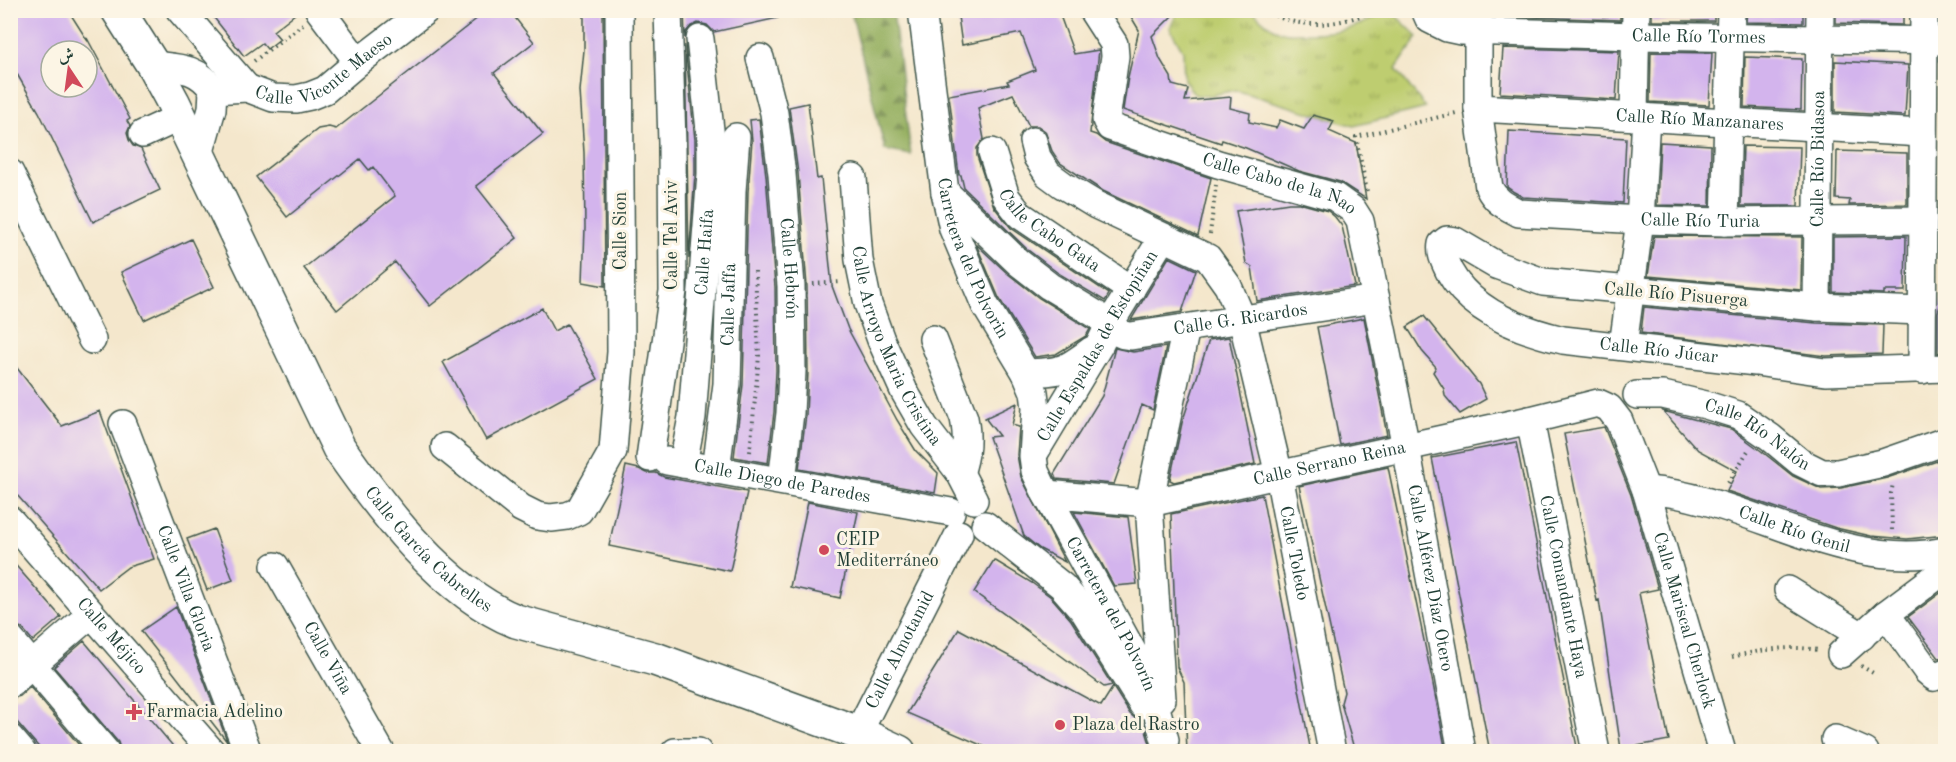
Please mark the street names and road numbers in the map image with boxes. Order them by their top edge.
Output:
street label: Calle Río Tormes [1631,27,1766,47]
street label: Calle Vicente Maeso [252,30,396,108]
street label: Calle Río Bidasoa [1809,90,1828,228]
street label: Calle Río Manzanares [1615,107,1784,134]
street label: Calle Cabo de la Nao [1200,150,1360,218]
street label: Carretera del Polvorin [934,176,1012,342]
street label: Calle Tel Aviv [663,179,681,290]
street label: Calle Cabo Gata [995,187,1104,276]
street label: Calle Sion [612,191,630,270]
street label: Calle Haifa [693,208,717,296]
street label: Calle Río Turia [1640,211,1760,231]
street label: Calle Hebrón [777,217,800,320]
street label: Calle Arroyo Maria Cristina [849,245,945,449]
street label: Calle Espaldas de Estopiñan [1034,247,1162,445]
street label: Calle Jaffa [719,263,739,347]
street label: Calle Río Pisuerga [1603,280,1749,310]
street label: Calle G. Ricardos [1172,300,1309,338]
street label: Calle Río Júcar [1598,335,1720,367]
street label: Calle Río Nalón [1702,396,1813,474]
street label: Calle Serrano Reina [1251,438,1407,489]
street label: Calle Diego de Paredes [692,457,872,506]
street label: Calle García Cabrelles [361,483,495,616]
street label: Calle Alférez Díaz Otero [1404,483,1456,673]
street label: Calle Comandante Haya [1536,494,1590,680]
street label: Calle Río Genil [1736,503,1852,557]
street label: Calle Toledo [1276,504,1312,602]
street label: Calle Villa Gloria [153,523,218,654]
street label: Calle Mariscal Cherlock [1650,530,1718,711]
street label: Carretera del Polvorín [1062,534,1159,694]
street label: Calle Almotamid [863,588,937,712]
street label: Calle Méjico [73,594,149,678]
street label: Calle Viña [300,619,355,698]

